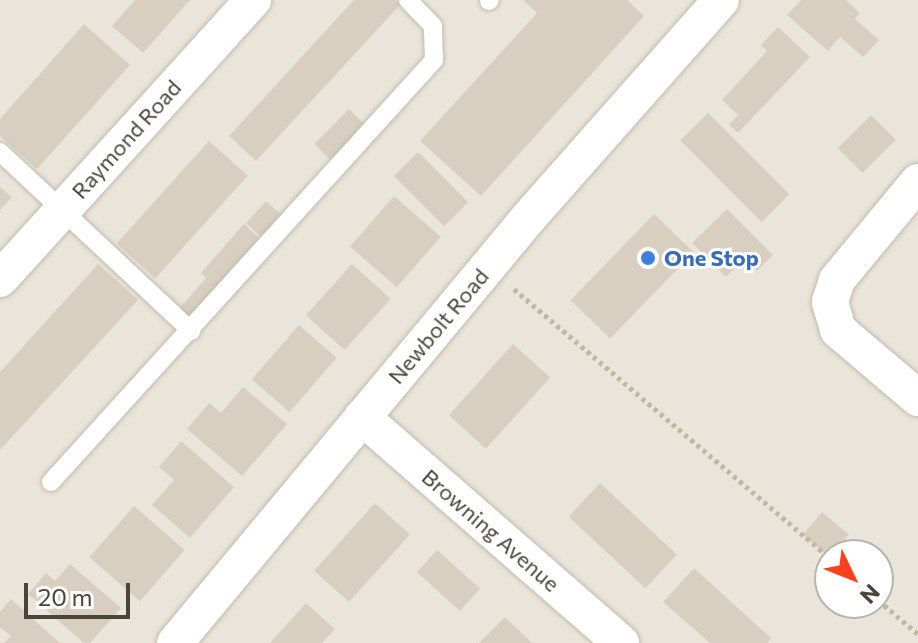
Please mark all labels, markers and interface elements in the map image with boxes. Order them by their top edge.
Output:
street label: Raymond Road [66,74,186,204]
place label: One Stop [664,245,759,271]
marker: One Stop [639,249,657,267]
street label: Newbolt Road [382,263,494,389]
street label: Browning Avenue [417,463,565,597]
north arrow [814,539,894,619]
scale bar [28,567,134,617]
text: N [855,579,886,610]
text: 20 m [38,582,92,611]

